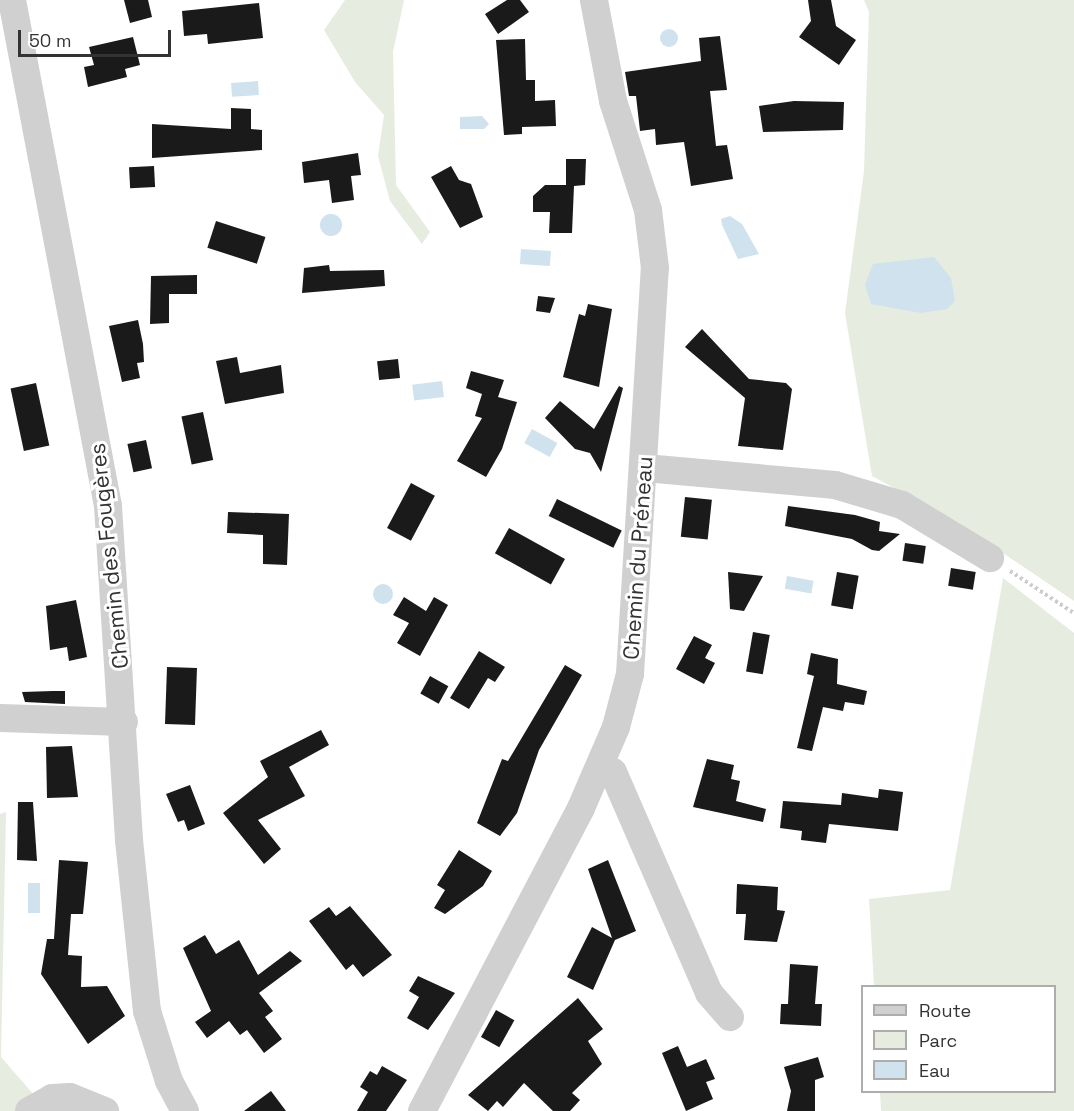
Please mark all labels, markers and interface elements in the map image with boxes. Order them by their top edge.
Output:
scale bar [21,18,174,56]
text: 50 m [29,29,71,52]
street label: Chemin des Fougères [84,442,134,670]
street label: Chemin du Préneau [618,455,658,661]
legend [861,985,1056,1093]
text: Route [919,999,971,1022]
text: Parc [919,1029,957,1052]
text: Eau [919,1059,950,1082]

